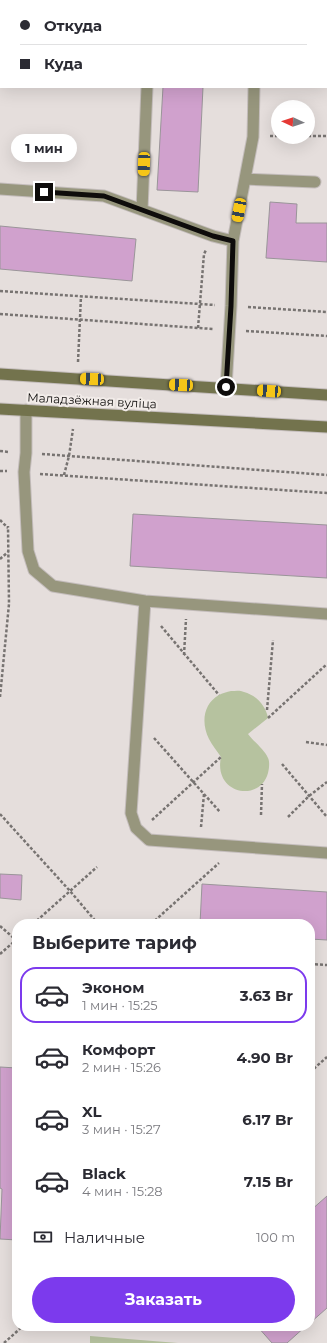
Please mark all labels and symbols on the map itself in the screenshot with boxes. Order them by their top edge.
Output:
north arrow [271,100,315,144]
callout: 1 мин [11,134,77,162]
car [138,152,150,176]
route end [35,183,53,201]
car [231,197,247,223]
car [80,372,104,386]
car [169,378,193,392]
route start [217,378,235,396]
car [257,384,281,398]
street label: Маладзёжная вуліца [27,390,157,411]

